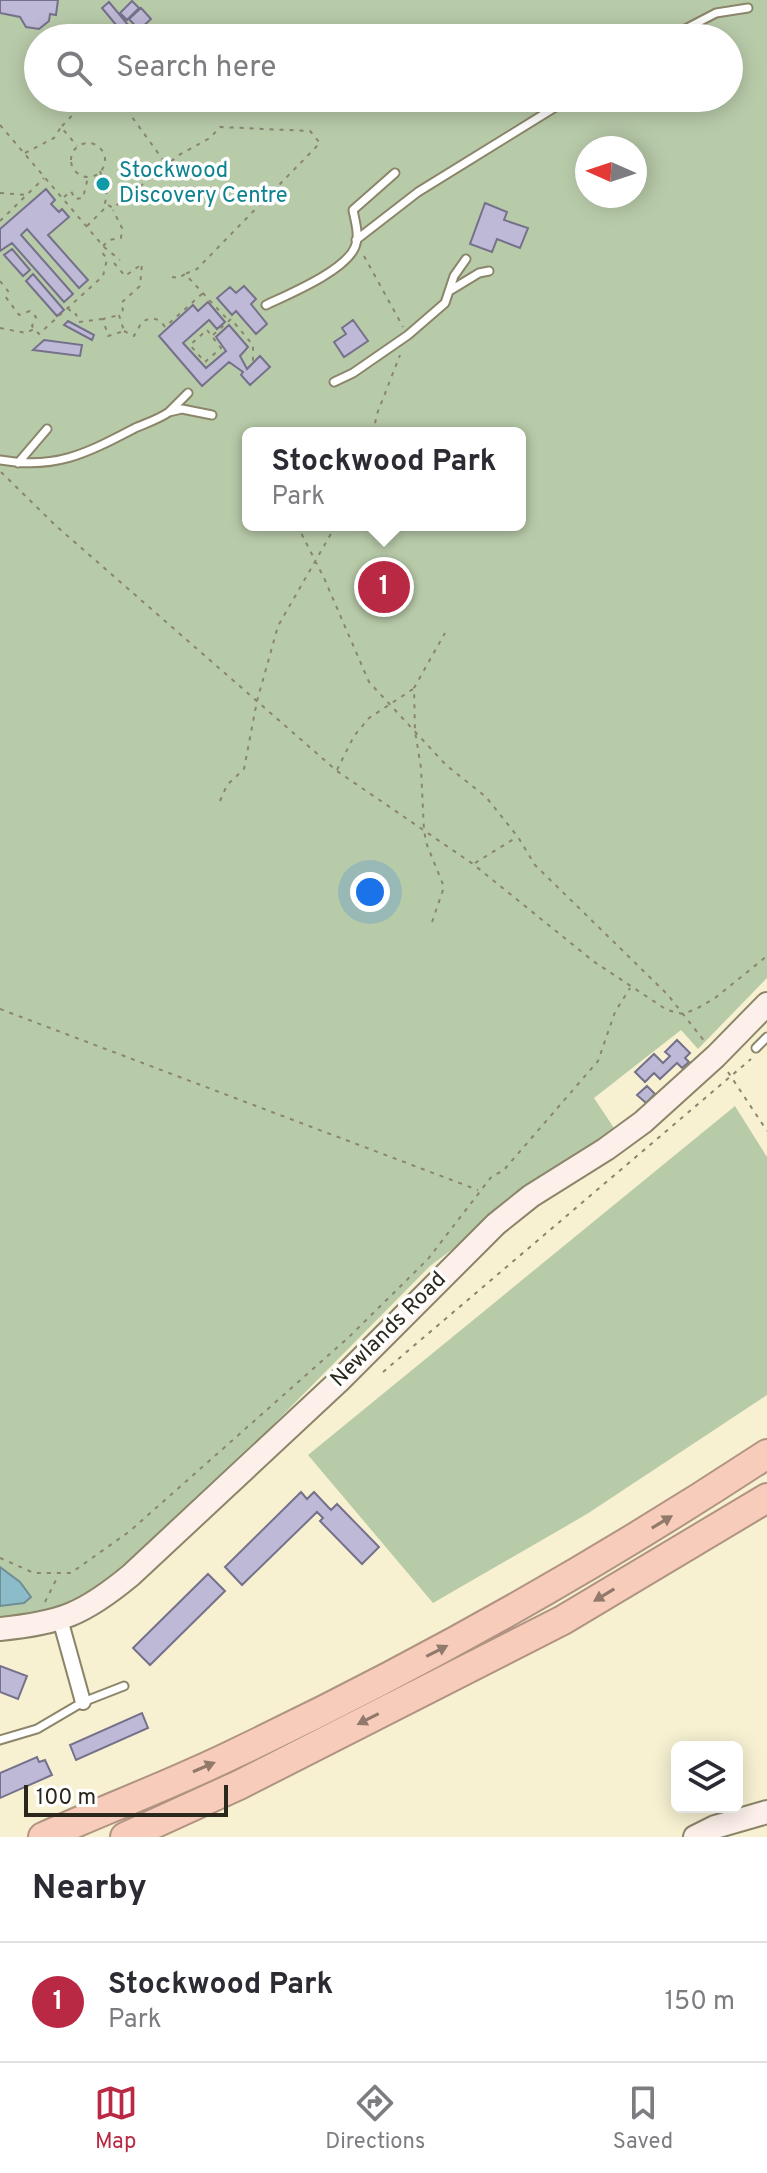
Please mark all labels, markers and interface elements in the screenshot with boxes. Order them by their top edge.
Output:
search box [24,24,743,112]
icon: search [52,46,96,90]
text: Search here [116,50,276,87]
north arrow [575,136,647,208]
place label: Stockwood Discovery Centre [119,158,288,210]
marker: Stockwood Discovery Centre [94,175,112,193]
popup [242,427,526,531]
text: Stockwood Park [271,444,497,481]
text: Park [271,481,325,514]
pin: 1 [358,557,410,617]
your location [350,872,390,912]
street label: Newlands Road [326,1267,452,1393]
one-way arrow [651,1515,673,1529]
one-way arrow [593,1588,615,1602]
one-way arrow [425,1644,448,1658]
one-way arrow [357,1712,380,1725]
map controls [671,1741,743,1813]
button: layers [671,1741,743,1813]
one-way arrow [192,1760,216,1774]
scale bar [24,1781,228,1817]
text: 100 m [36,1785,96,1812]
text: Nearby [32,1868,147,1911]
text: Stockwood Park [108,1967,333,2004]
text: 1 [53,1986,63,2019]
text: 150 m [664,1986,735,2019]
text: Park [108,2004,162,2037]
tab: Map [94,2081,138,2156]
tab: Directions [325,2081,425,2156]
tab: Saved [613,2081,673,2156]

